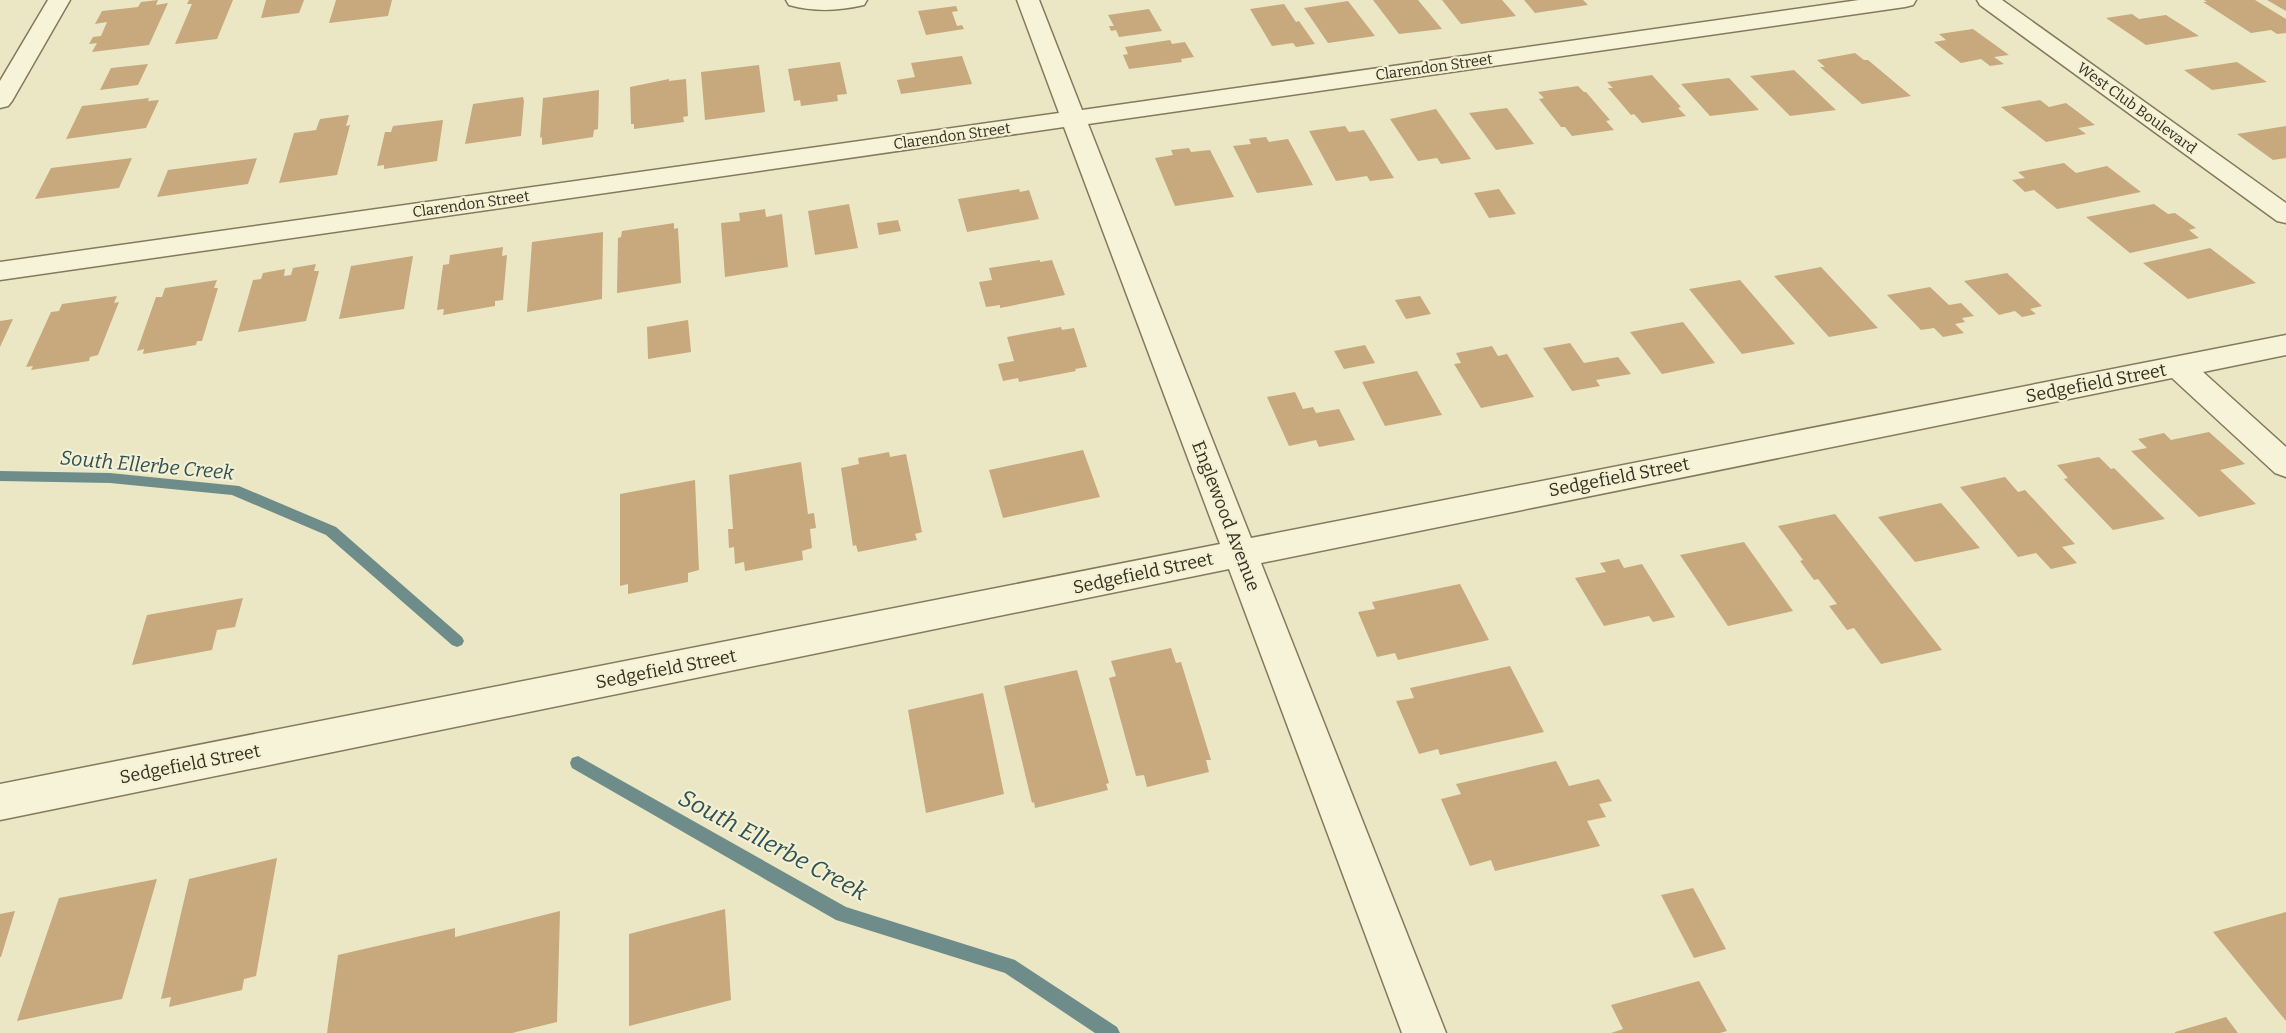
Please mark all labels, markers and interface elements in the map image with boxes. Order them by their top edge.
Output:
street label: Clarendon Street [1374,50,1494,84]
street label: West Club Boulevard [2074,59,2200,157]
street label: Clarendon Street [892,119,1012,153]
street label: Clarendon Street [411,187,531,221]
street label: Sedgefield Street [2024,358,2169,407]
street label: Englewood Avenue [1187,438,1265,594]
water label: South Ellerbe Creek [59,445,235,485]
street label: Sedgefield Street [1547,452,1692,501]
street label: Sedgefield Street [1071,547,1216,599]
street label: Sedgefield Street [594,644,739,693]
street label: Sedgefield Street [118,739,263,788]
water label: South Ellerbe Creek [674,784,873,907]

